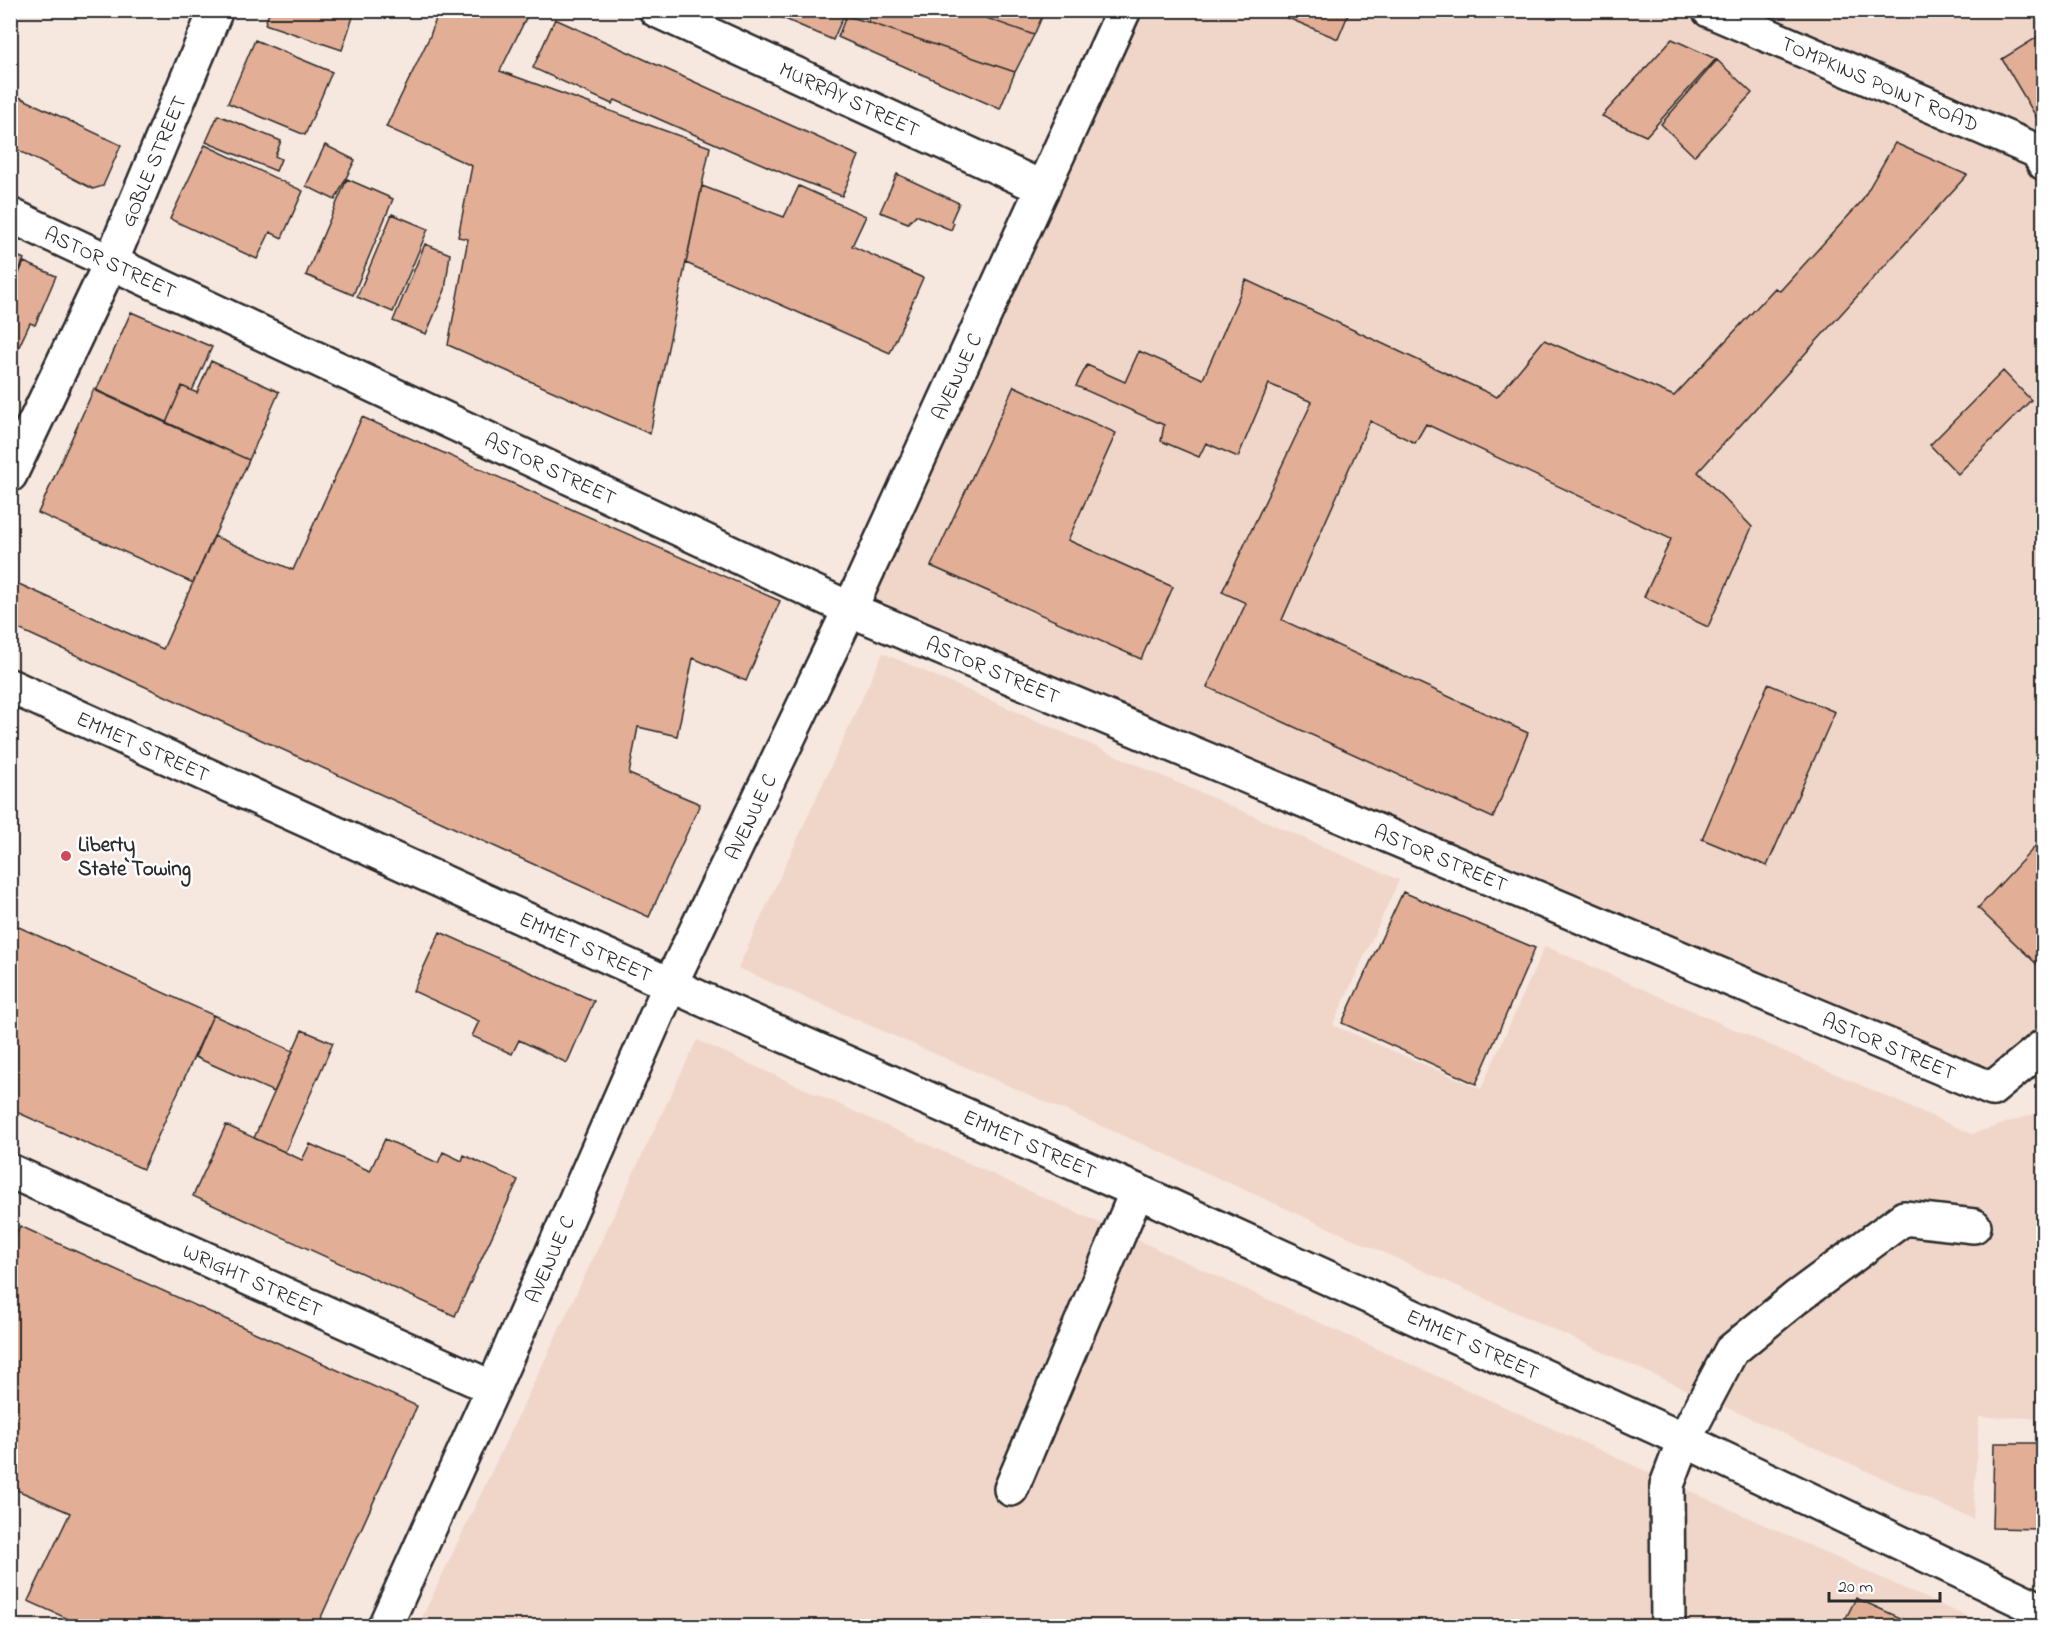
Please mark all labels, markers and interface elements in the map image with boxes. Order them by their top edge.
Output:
street label: TOMPKINS POINT ROAD [1775,30,1983,141]
street label: MURRAY STREET [773,55,924,146]
street label: GOBLE STREET [114,92,196,232]
street label: ASTOR STREET [39,220,181,308]
street label: AVENUE C [925,329,991,426]
street label: ASTOR STREET [479,426,621,514]
street label: ASTOR STREET [921,630,1064,713]
street label: EMMET STREET [71,705,214,791]
street label: AVENUE C [719,769,786,866]
street label: ASTOR STREET [1369,818,1512,901]
place label: Liberty State Towing [78,831,191,887]
marker: Liberty State Towing [59,849,73,863]
street label: EMMET STREET [514,905,656,991]
street label: ASTOR STREET [1817,1006,1960,1089]
street label: EMMET STREET [958,1103,1101,1188]
street label: AVENUE C [519,1212,584,1308]
street label: WRIGHT STREET [177,1237,326,1326]
street label: EMMET STREET [1401,1302,1543,1389]
scale bar [1829,1565,1940,1603]
text: 20 m [1838,1575,1873,1601]

